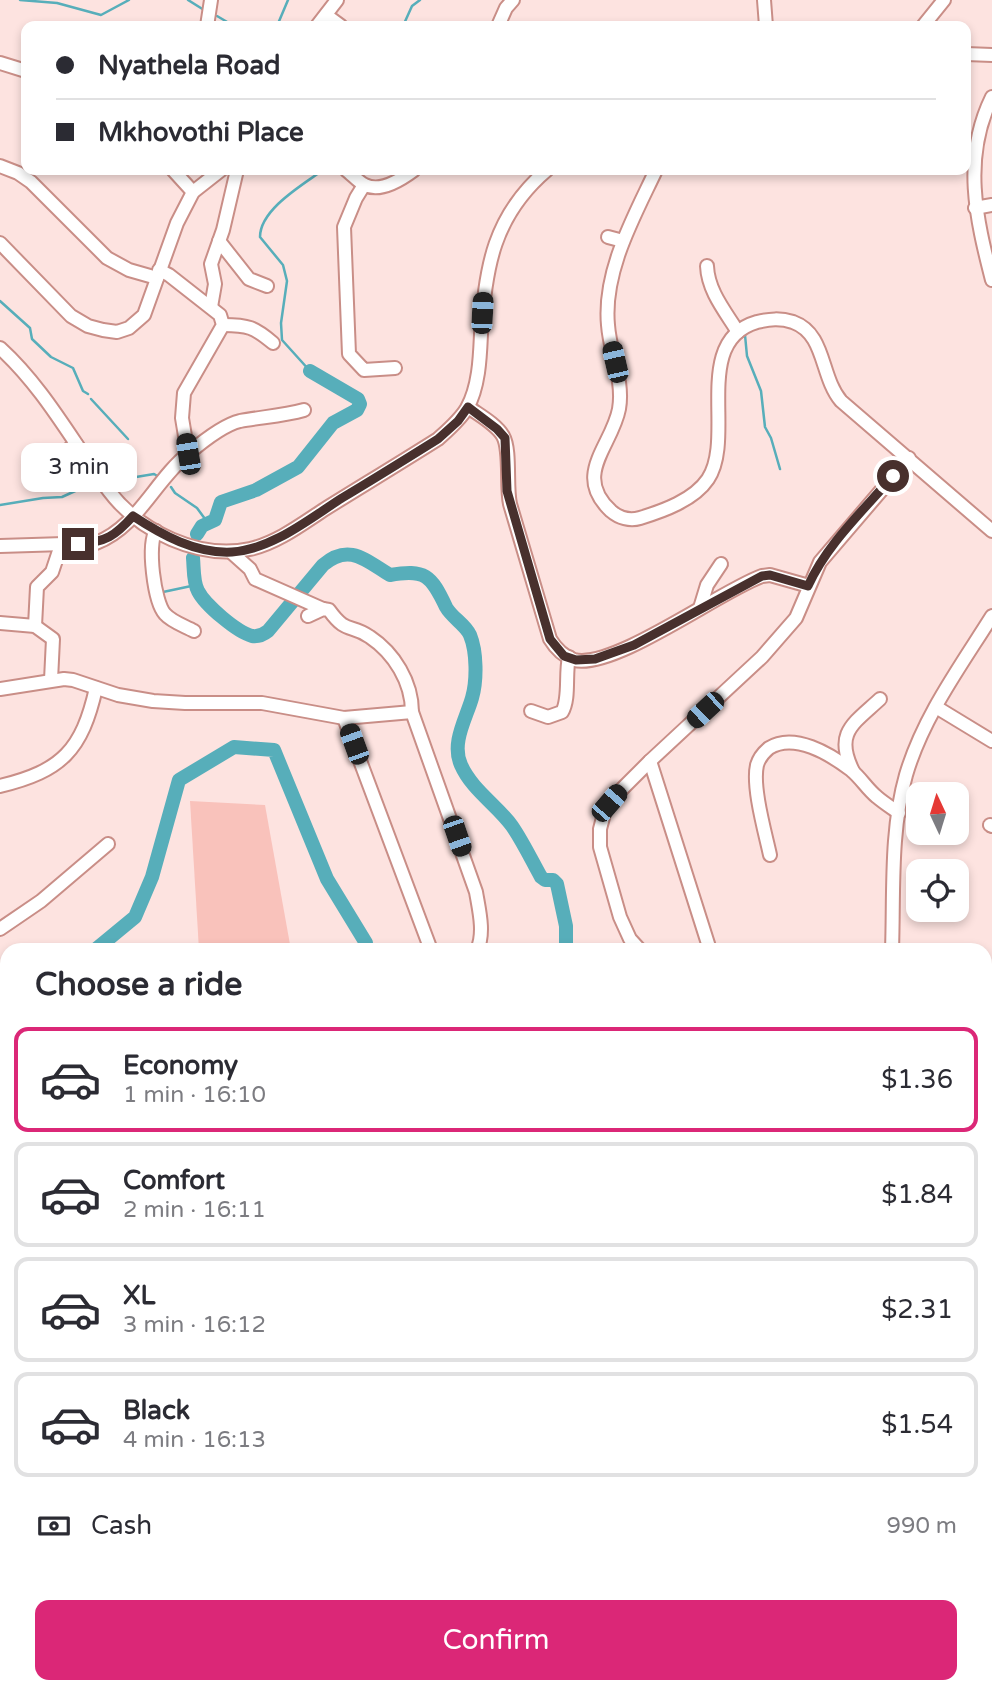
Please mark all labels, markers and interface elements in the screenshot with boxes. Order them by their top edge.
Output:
text: Nyathela Road [98,50,280,81]
text: Mkhovothi Place [98,117,304,148]
car [471,291,494,335]
car [601,339,630,385]
car [175,432,202,476]
callout: 3 min [20,442,136,491]
text: 3 min [48,453,110,481]
route start [877,460,909,492]
route end [62,528,94,560]
car [683,688,728,732]
car [337,721,372,767]
car [588,780,631,826]
north arrow [906,782,970,845]
map controls [906,782,969,922]
car [441,813,474,859]
button: locate [906,859,969,922]
text: Choose a ride [35,966,242,1004]
icon: car [39,1048,102,1111]
text: Economy [123,1050,238,1081]
text: $1.36 [881,1064,953,1095]
text: 1 min · 16:10 [123,1081,266,1109]
icon: car [39,1163,102,1226]
text: Comfort [123,1165,225,1196]
text: $1.84 [881,1179,953,1210]
text: 2 min · 16:11 [123,1196,266,1224]
icon: car [39,1278,102,1341]
text: XL [123,1280,155,1311]
text: $2.31 [881,1294,953,1325]
text: 3 min · 16:12 [123,1311,266,1339]
icon: car [39,1393,102,1456]
text: Black [123,1395,190,1426]
text: $1.54 [881,1409,953,1440]
text: 4 min · 16:13 [123,1426,266,1454]
icon: cash [35,1507,73,1545]
text: Cash [91,1510,152,1541]
text: 990 m [887,1512,957,1540]
button: Confirm [35,1600,957,1680]

